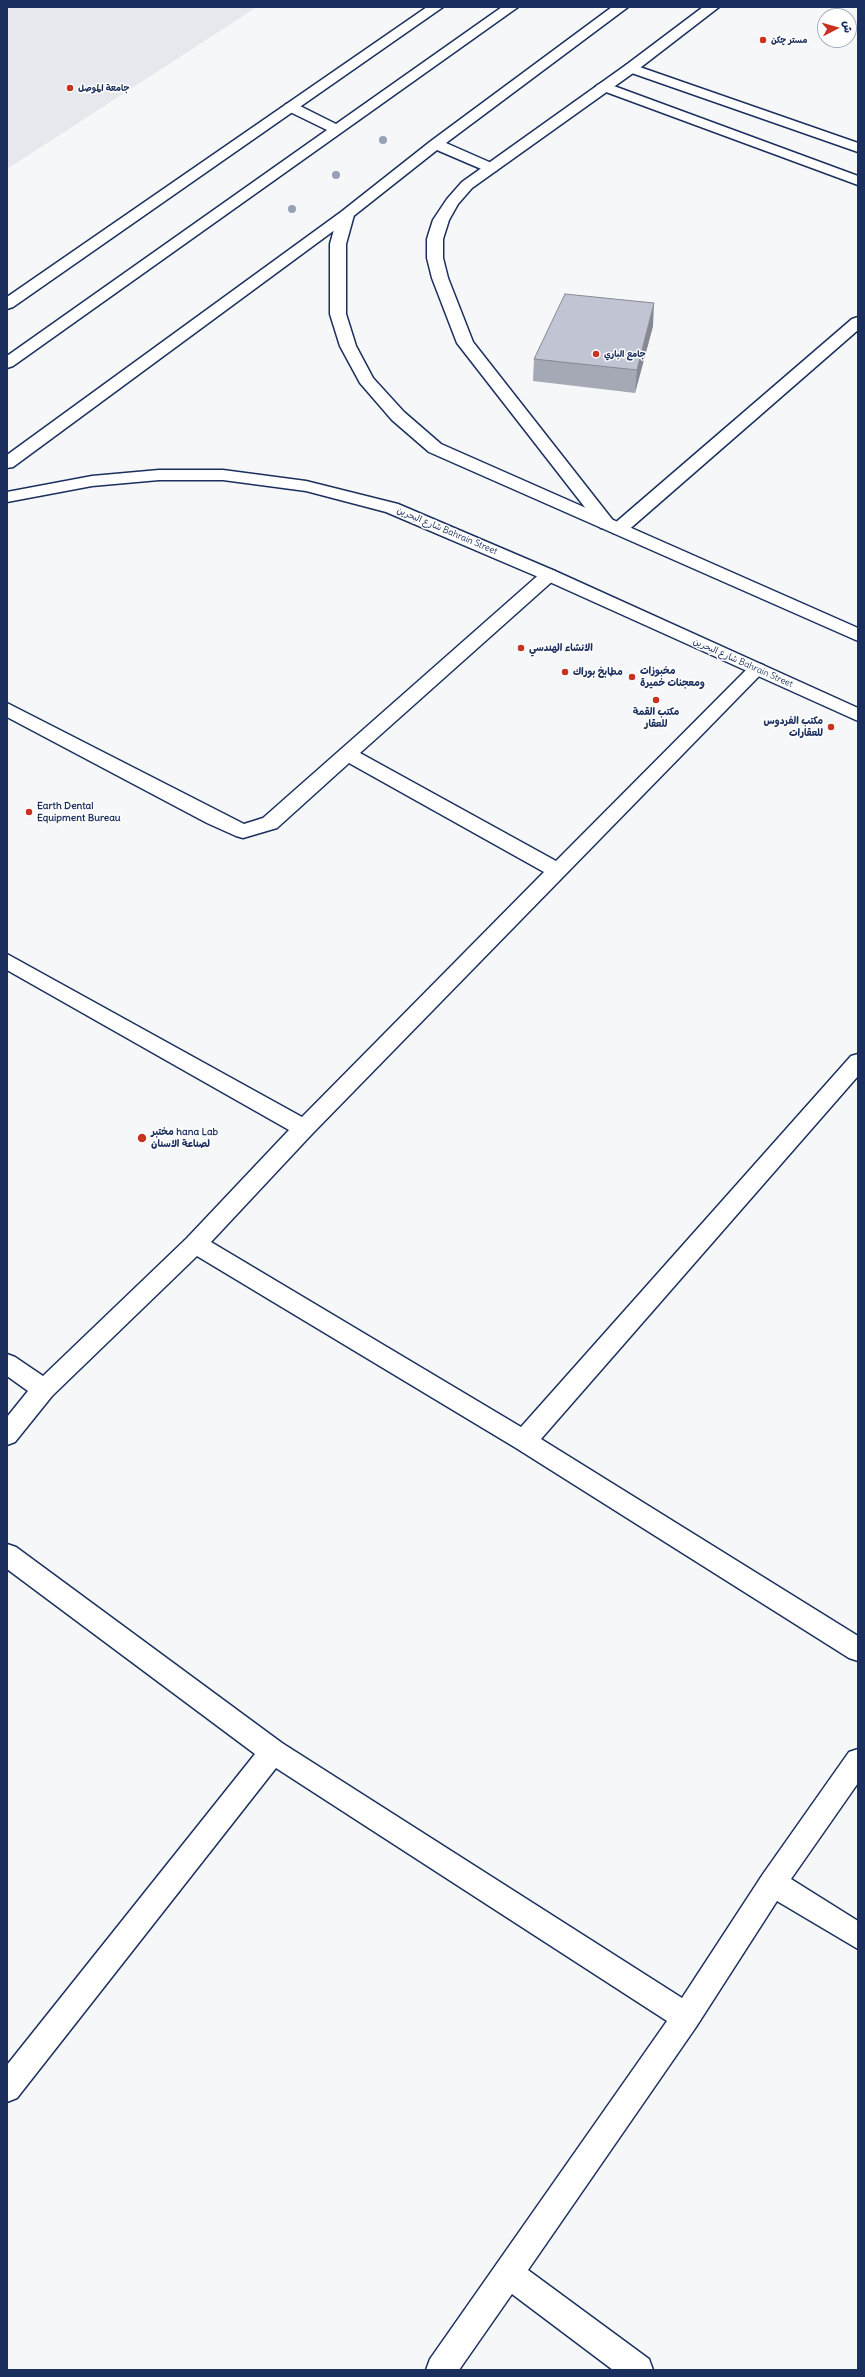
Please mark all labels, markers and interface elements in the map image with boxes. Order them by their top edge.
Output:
north arrow [817,8,857,48]
text: ش [840,20,856,34]
marker: مستر چكن [758,35,768,45]
place label: مستر چكن [771,35,807,45]
marker: جامعة الموصل [65,83,75,93]
place label: جامعة الموصل [78,83,129,93]
marker: جامع الباري [591,349,601,359]
place label: جامع الباري [604,349,646,359]
street label: شارع البحرين Bahrain Street [395,505,499,557]
street label: شارع البحرين Bahrain Street [691,636,795,690]
place label: الانشاء الهندسي [529,642,593,654]
marker: الانشاء الهندسي [516,643,526,653]
place label: مخبوزات ومعجنات خميرة [640,665,705,688]
place label: مطابخ بوراك [573,666,623,678]
marker: مطابخ بوراك [560,667,570,677]
marker: مخبوزات ومعجنات خميرة [627,672,637,682]
marker: مكتب القمة للعقار [651,695,661,705]
place label: مكتب القمة للعقار [633,706,679,730]
place label: مكتب الفردوس للعقارات [764,715,823,738]
marker: مكتب الفردوس للعقارات [826,722,836,732]
place label: Earth Dental Equipment Bureau [37,800,121,824]
marker: Earth Dental Equipment Bureau [24,807,34,817]
place label: مختبر hana Lab لصناعة الاسنان [151,1126,218,1150]
marker: مختبر hana Lab لصناعة الاسنان [136,1132,148,1144]

